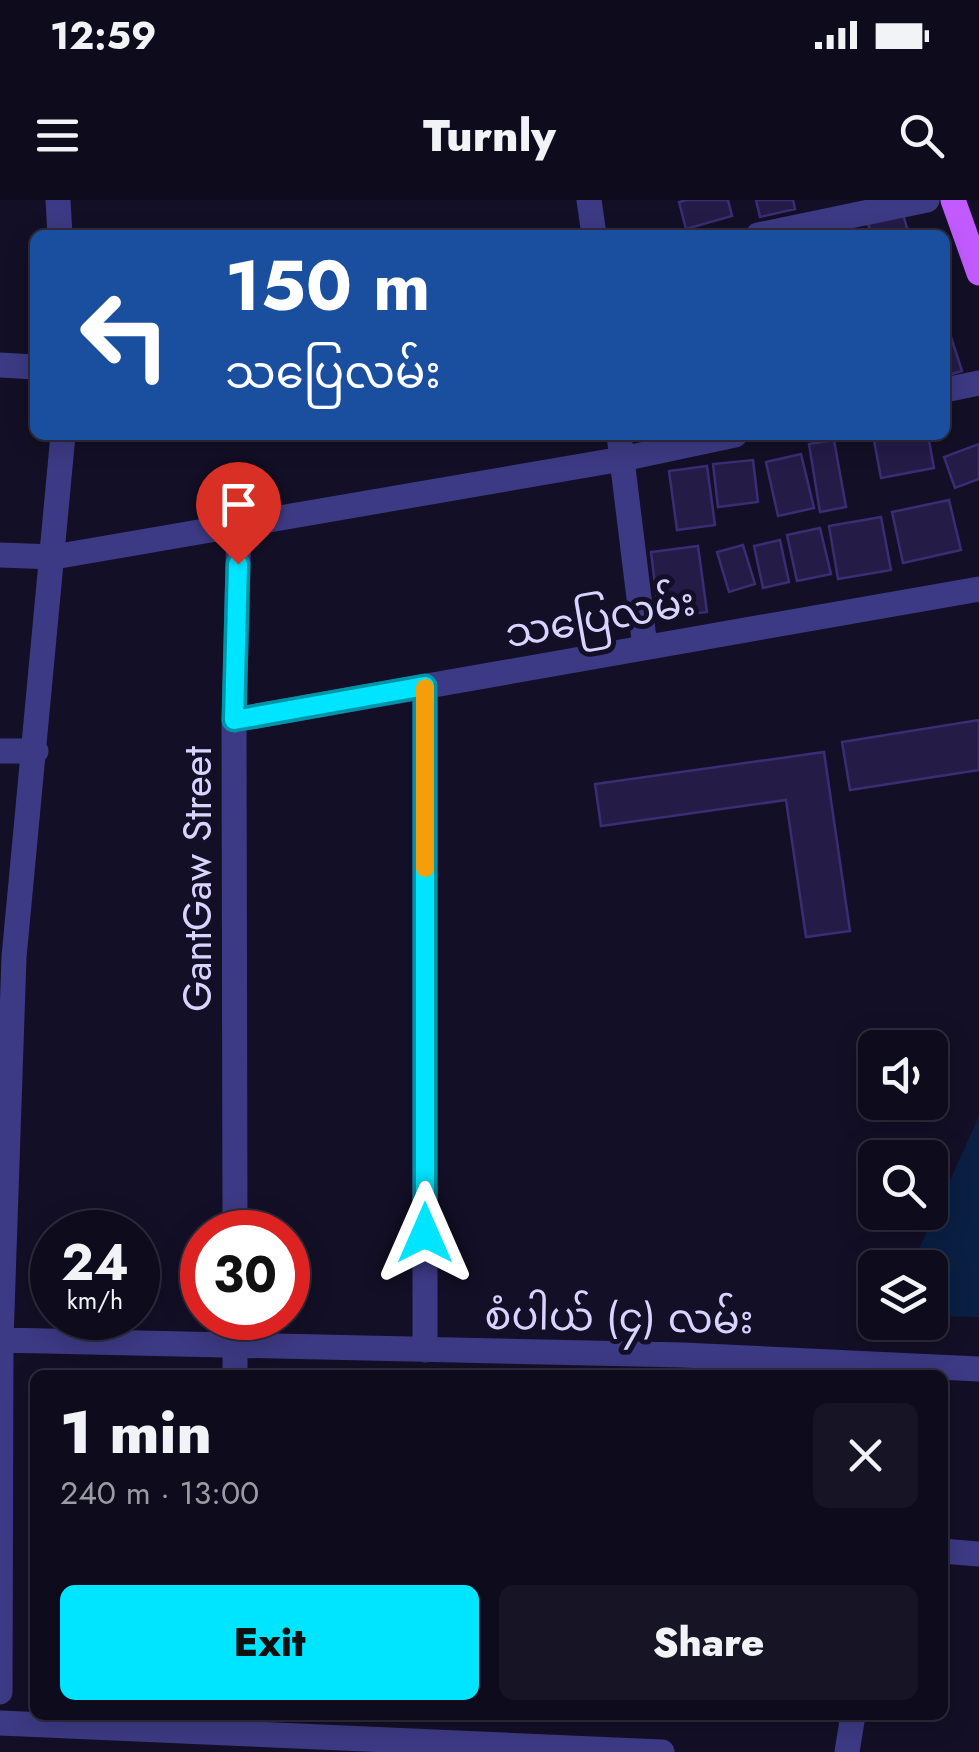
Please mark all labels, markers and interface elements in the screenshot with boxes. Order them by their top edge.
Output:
text: 12:59 [50,8,156,63]
text: Turnly [423,103,556,168]
icon: menu [30,108,85,163]
icon: search [894,108,949,163]
text: 150 m [225,235,431,336]
icon: left [60,270,190,400]
text: သပြေလမ်း [225,340,441,405]
pin [196,462,281,565]
icon: arrive [211,477,266,532]
street label: သပြေလမ်း [500,572,700,666]
street label: GantGaw Street [168,746,226,1012]
map controls [858,1030,948,1340]
button: sound [858,1030,948,1120]
button: search [858,1140,948,1230]
position arrow [373,1181,477,1285]
speed limit sign: 30 [180,1210,310,1340]
text: 24 [61,1226,129,1299]
button: layers [858,1250,948,1340]
text: km/h [67,1282,123,1318]
street label: စံပါယ် (၄) လမ်း [484,1286,754,1352]
text: 1 min [60,1389,212,1476]
button: close [813,1403,918,1508]
text: 240 m · 13:00 [60,1470,259,1516]
button: Exit [60,1585,479,1700]
button: Share [499,1585,918,1700]

